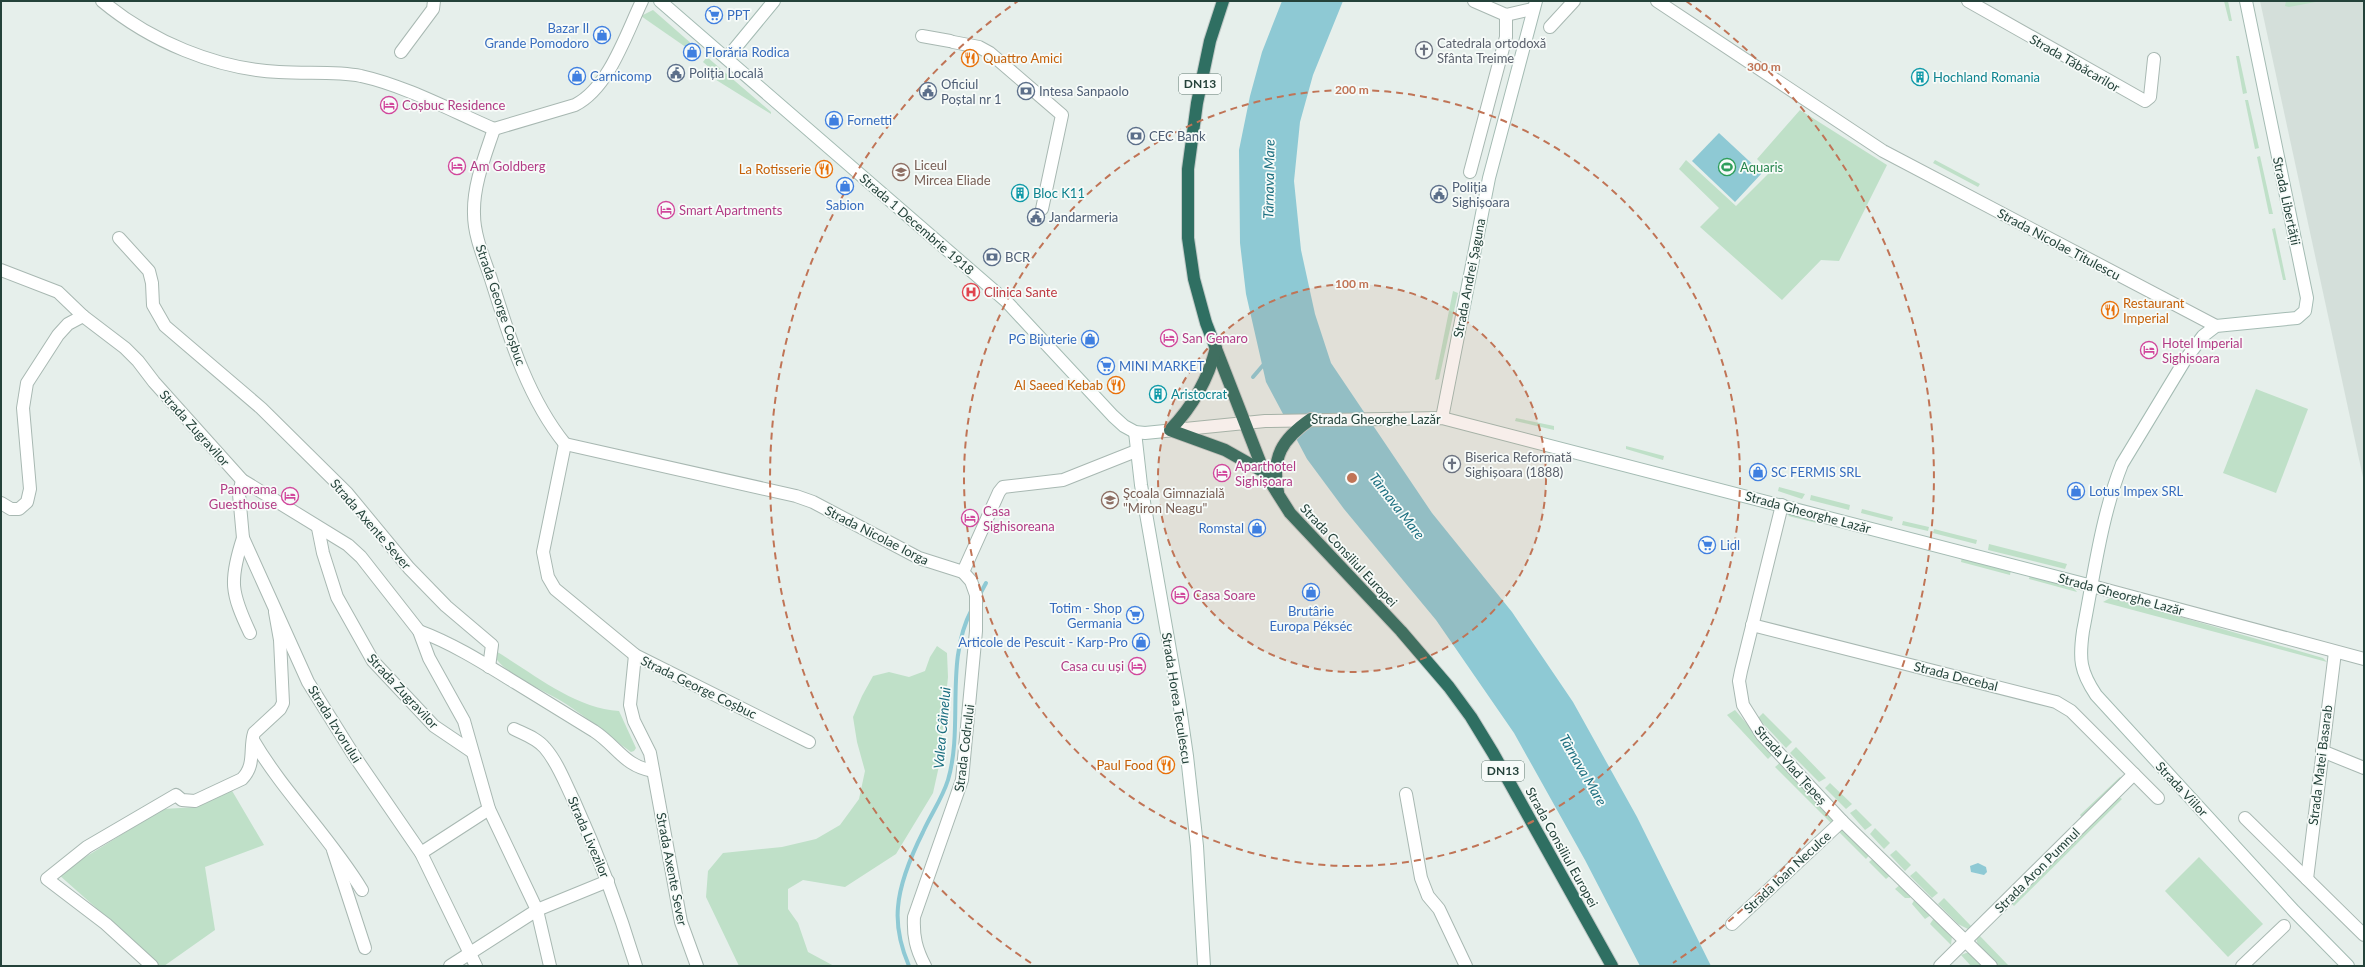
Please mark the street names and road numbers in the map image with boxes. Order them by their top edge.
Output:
street label: Strada Tăbăcarilor [2027,31,2123,95]
road number: DN13 [1179,74,1221,94]
street label: Strada Libertății [2270,155,2304,247]
street label: Strada 1 Decembrie 1918 [857,170,977,278]
street label: Strada Nicolae Titulescu [1995,205,2123,283]
street label: Strada Andrei Șaguna [1450,217,1488,339]
street label: Strada George Coșbuc [473,242,529,368]
street label: Strada Zugravilor [157,387,234,470]
street label: Strada Gheorghe Lazăr [1311,411,1441,427]
street label: Strada Axente Sever [327,475,415,573]
street label: Strada Gheorghe Lazăr [1743,488,1873,537]
street label: Strada Consiliul Europei [1297,500,1401,610]
street label: Strada Nicolae Iorga [822,502,932,568]
street label: Strada Gheorghe Lazăr [2056,570,2186,619]
street label: Strada Horea Teculescu [1159,631,1195,765]
street label: Strada Zugravilor [364,650,442,732]
street label: Strada George Coșbuc [638,652,760,722]
street label: Strada Decebal [1912,658,2000,694]
street label: Strada Izvorului [305,682,365,766]
street label: Strada Codrului [951,703,977,793]
street label: Strada Matei Basarab [2305,704,2335,826]
street label: Strada Vlad Țepeș [1751,722,1831,808]
street label: Strada Viilor [2153,758,2212,820]
road number: DN13 [1482,761,1524,781]
street label: Strada Consiliul Europei [1522,784,1602,910]
street label: Strada Livezilor [565,794,613,880]
street label: Strada Axente Sever [653,811,691,927]
street label: Strada Aron Pumnul [1991,824,2083,916]
street label: Strada Ioan Neculce [1740,827,1834,917]

